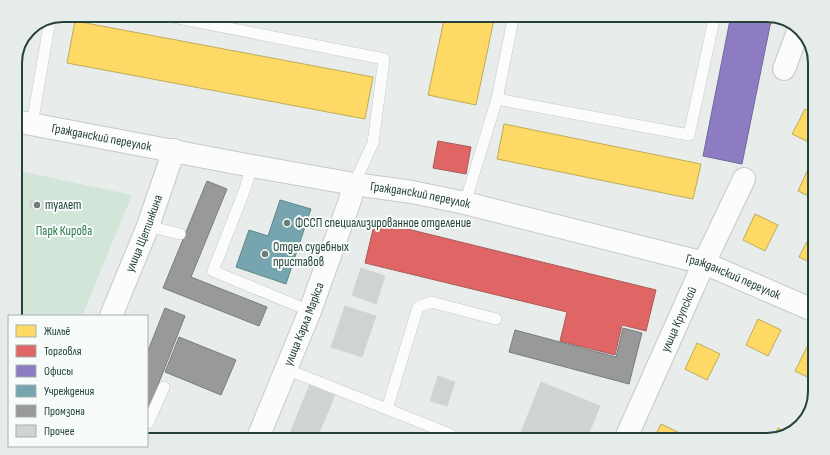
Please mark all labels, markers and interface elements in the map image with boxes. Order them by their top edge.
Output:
street label: Гражданский переулок [50,120,153,155]
street label: Гражданский переулок [369,178,472,212]
street label: улица Щетинкина [122,193,166,275]
place label: туалет [45,197,81,213]
marker: туалет [32,200,42,210]
place label: ФССП специализированное отделение [295,215,471,231]
marker: ФССП специализированное отделение [282,218,292,228]
park label: Парк Кирова [36,223,92,239]
place label: Отдел судебных приставов [273,239,349,270]
marker: Отдел судебных приставов [260,249,270,259]
street label: Гражданский переулок [684,251,783,303]
street label: улица Карла Маркса [280,280,328,368]
street label: улица Крупской [657,284,700,355]
legend [8,315,148,447]
text: Жильё [44,324,71,339]
text: Торговля [44,344,82,359]
text: Офисы [44,364,73,379]
text: Учреждения [44,384,95,399]
text: Промзона [44,404,85,419]
text: Прочее [44,424,75,439]

